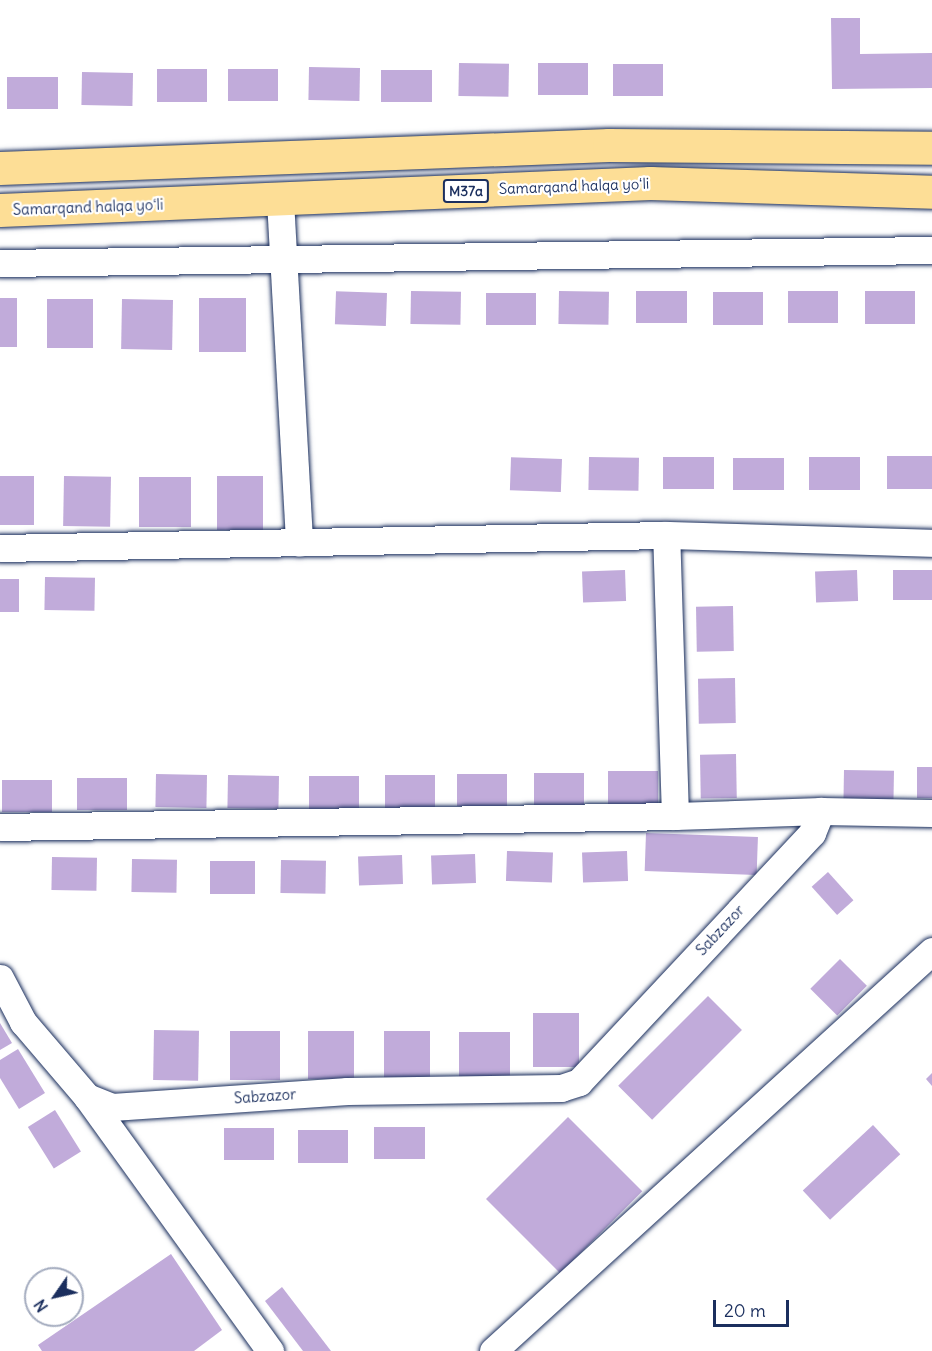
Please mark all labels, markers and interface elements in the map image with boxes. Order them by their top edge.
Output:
street label: Samarqand halqa yoʻli [498,174,650,198]
road number: M37a [442,180,490,202]
street label: Samarqand halqa yoʻli [12,195,164,219]
street label: Sabzazor [692,901,748,959]
street label: Sabzazor [233,1085,297,1107]
north arrow [24,1267,84,1327]
scale bar [716,1288,792,1326]
text: N [29,1296,52,1316]
text: 20 m [724,1299,766,1322]

